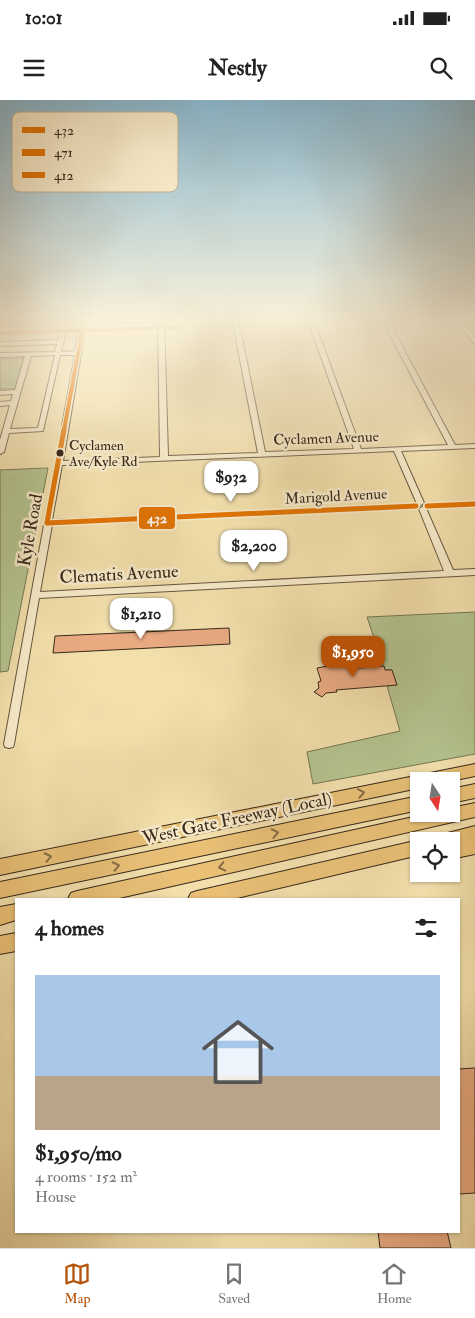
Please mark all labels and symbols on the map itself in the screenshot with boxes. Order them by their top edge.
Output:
legend [12,112,178,192]
text: 432 [54,122,74,139]
text: 471 [54,144,73,161]
text: 412 [54,167,74,184]
street label: Cyclamen Avenue [273,427,379,450]
place label: Cyclamen Ave/Kyle Rd [68,437,138,471]
marker: Cyclamen Ave/Kyle Rd [55,448,65,458]
pin: $932 [201,460,261,503]
street label: Marigold Avenue [284,484,388,509]
street label: Kyle Road [13,492,48,568]
line badge: 432 [138,506,176,530]
text: 432 [146,510,167,527]
pin: $2,200 [213,530,295,572]
street label: Clematis Avenue [59,560,180,589]
pin: $1,210 [100,598,182,640]
pin: $1,950 [312,636,394,678]
north arrow [410,772,460,822]
street label: West Gate Freeway (Local) [139,787,334,850]
one-way arrow [357,788,366,799]
one-way arrow [271,828,280,839]
one-way arrow [43,852,52,863]
one-way arrow [112,861,121,872]
one-way arrow [218,861,227,871]

